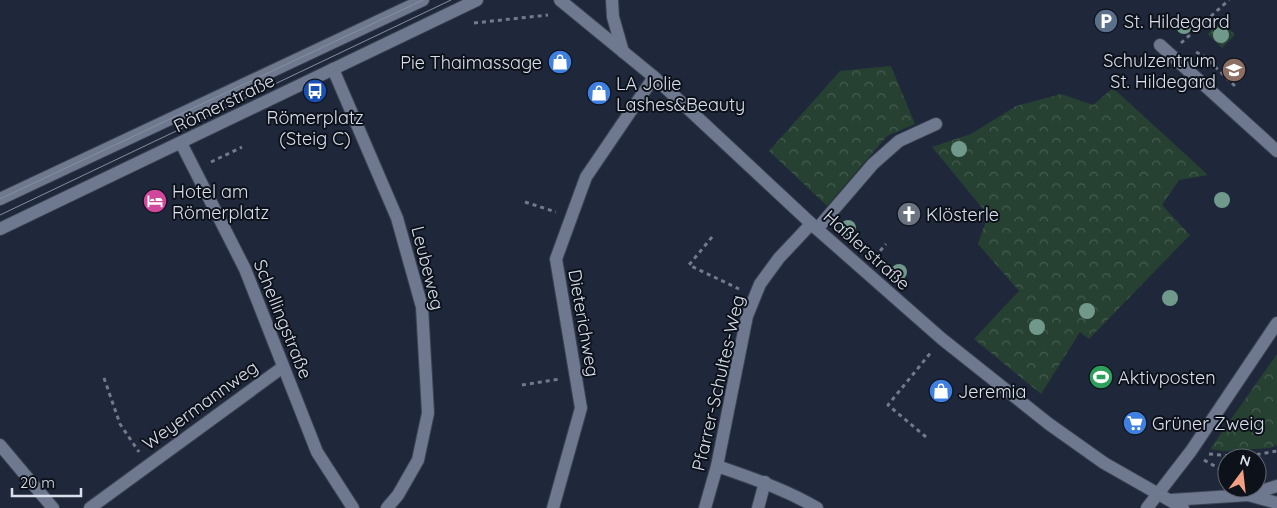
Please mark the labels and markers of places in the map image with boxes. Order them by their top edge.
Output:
parking icon: St. Hildegard [1093,8,1119,34]
place label: St. Hildegard [1124,10,1230,33]
shop icon: Pie Thaimassage [547,49,573,75]
place label: Schulzentrum St. Hildegard [1103,49,1216,93]
place label: Pie Thaimassage [400,51,542,74]
school or university icon: Schulzentrum St. Hildegard [1221,57,1247,83]
place label: LA Jolie Lashes&Beauty [616,72,745,116]
bus stop icon: Römerplatz (Steig C) [302,78,328,104]
shop icon: LA Jolie Lashes&Beauty [586,80,612,106]
place label: Römerplatz (Steig C) [266,106,364,150]
place label: Hotel am Römerplatz [172,180,269,224]
hotel icon: Hotel am Römerplatz [142,188,168,214]
church icon: Klösterle [896,201,922,227]
place label: Klösterle [926,203,999,226]
sports icon: Aktivposten [1088,364,1114,390]
place label: Aktivposten [1118,366,1216,389]
shop icon: Jeremia [928,378,954,404]
place label: Jeremia [958,380,1026,403]
supermarket icon: Grüner Zweig [1122,410,1148,436]
place label: Grüner Zweig [1152,412,1264,435]

